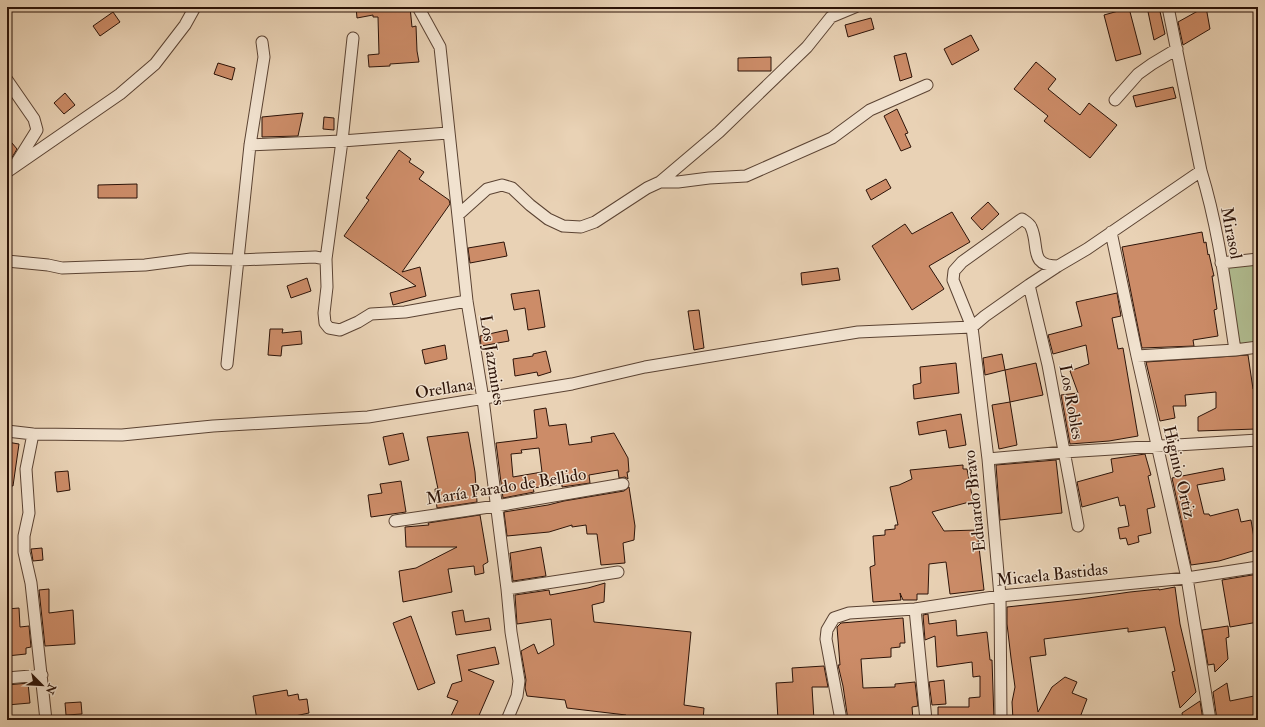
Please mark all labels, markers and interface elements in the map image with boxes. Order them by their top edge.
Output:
street label: Mirasol [1216,205,1247,262]
street label: Los Jazmines [474,313,510,407]
street label: Los Robles [1055,363,1088,441]
street label: Orellana [413,373,476,403]
street label: Higinio Ortiz [1159,424,1200,521]
street label: Eduardo Bravo [959,449,990,553]
street label: María Parado de Bellido [425,463,588,510]
street label: Micaela Bastidas [995,558,1109,591]
north arrow [22,665,62,705]
text: N [42,681,59,697]

